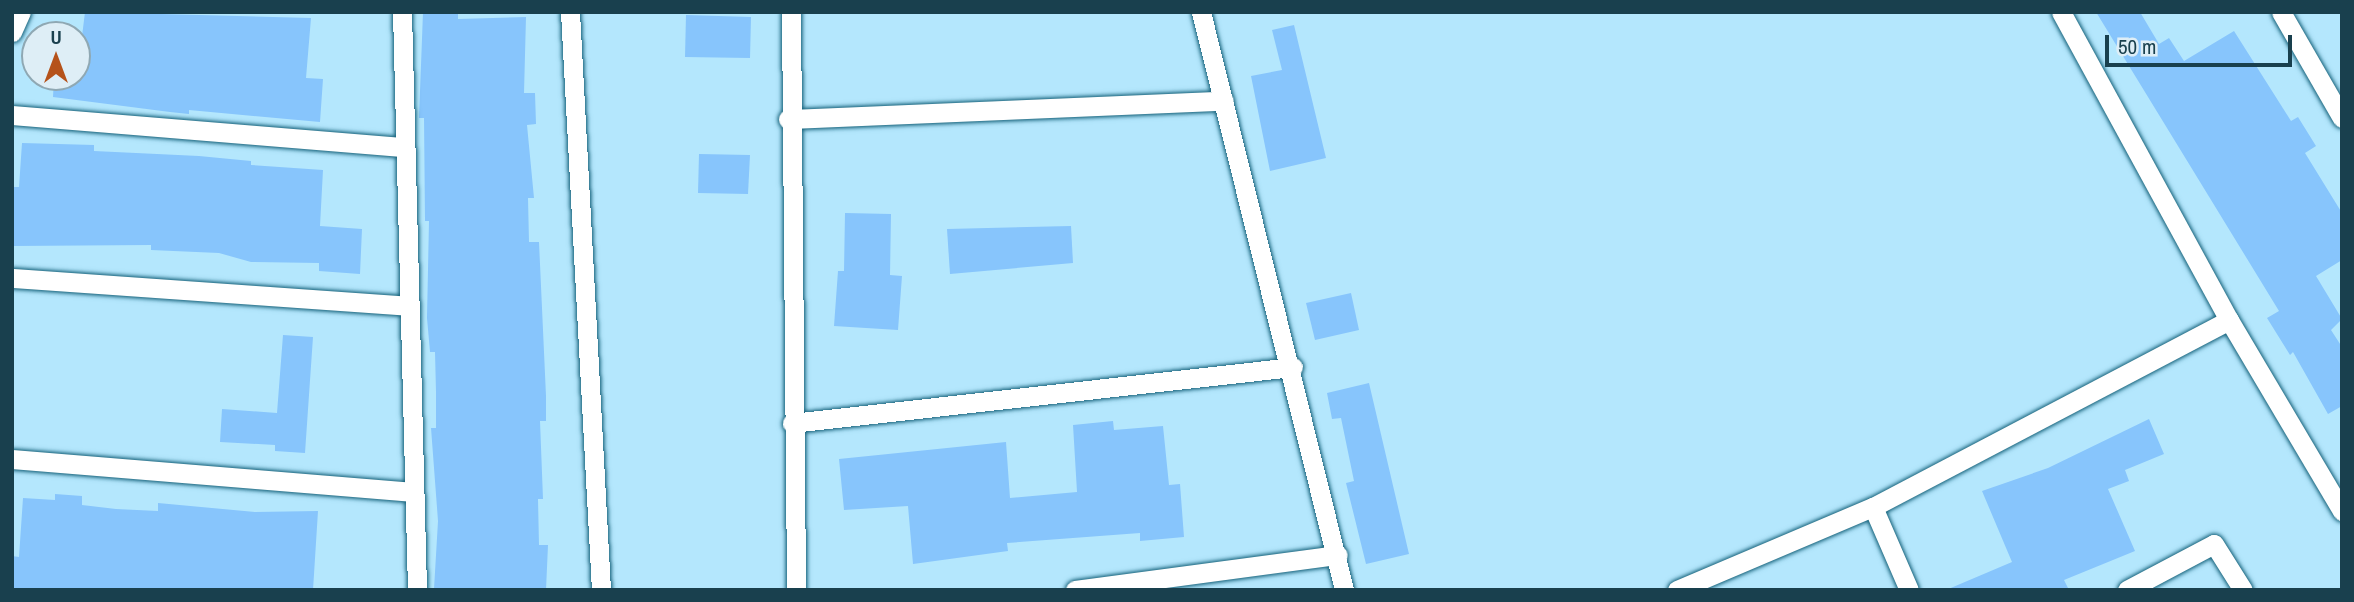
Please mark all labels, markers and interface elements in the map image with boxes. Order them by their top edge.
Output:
north arrow [21,21,91,91]
scale bar [2109,21,2296,65]
text: U [50,24,62,50]
text: 50 m [2118,32,2156,61]

